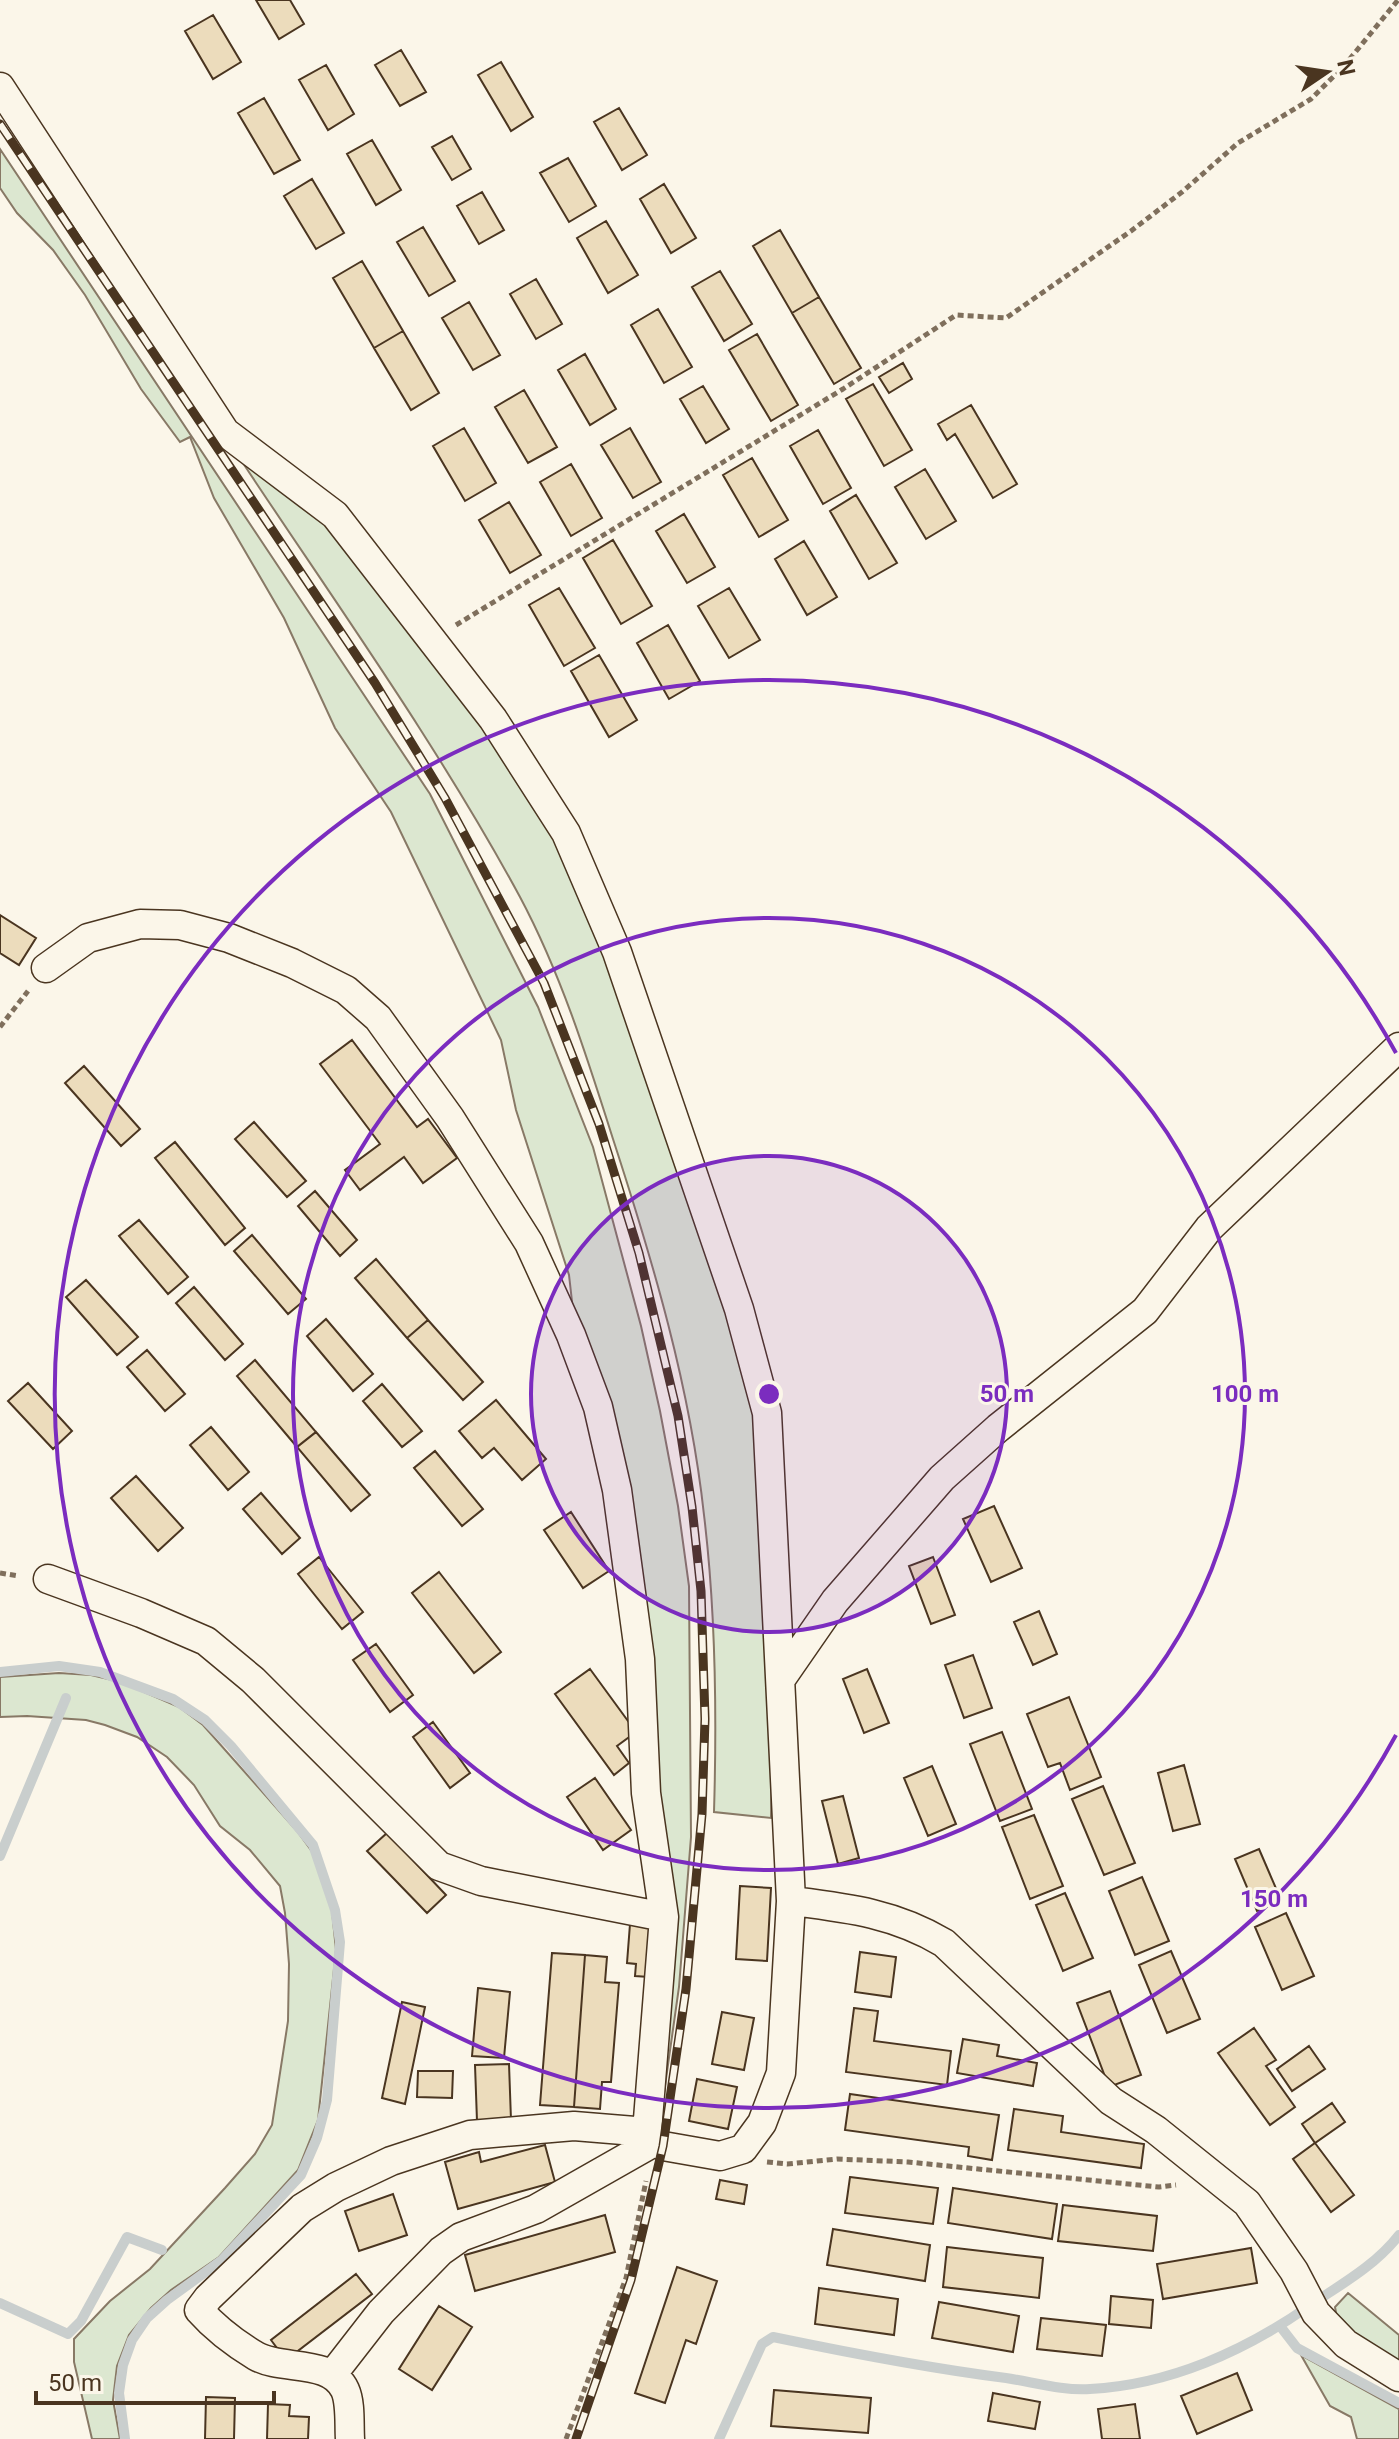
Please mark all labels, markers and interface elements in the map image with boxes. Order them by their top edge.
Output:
north arrow [1287,32,1367,112]
text: N [1332,57,1360,78]
centre of rings [755,1380,783,1408]
text: 50 m [980,1380,1034,1408]
text: 100 m [1211,1380,1279,1408]
text: 150 m [1240,1885,1308,1913]
scale bar [36,2355,274,2405]
text: 50 m [48,2369,102,2397]

